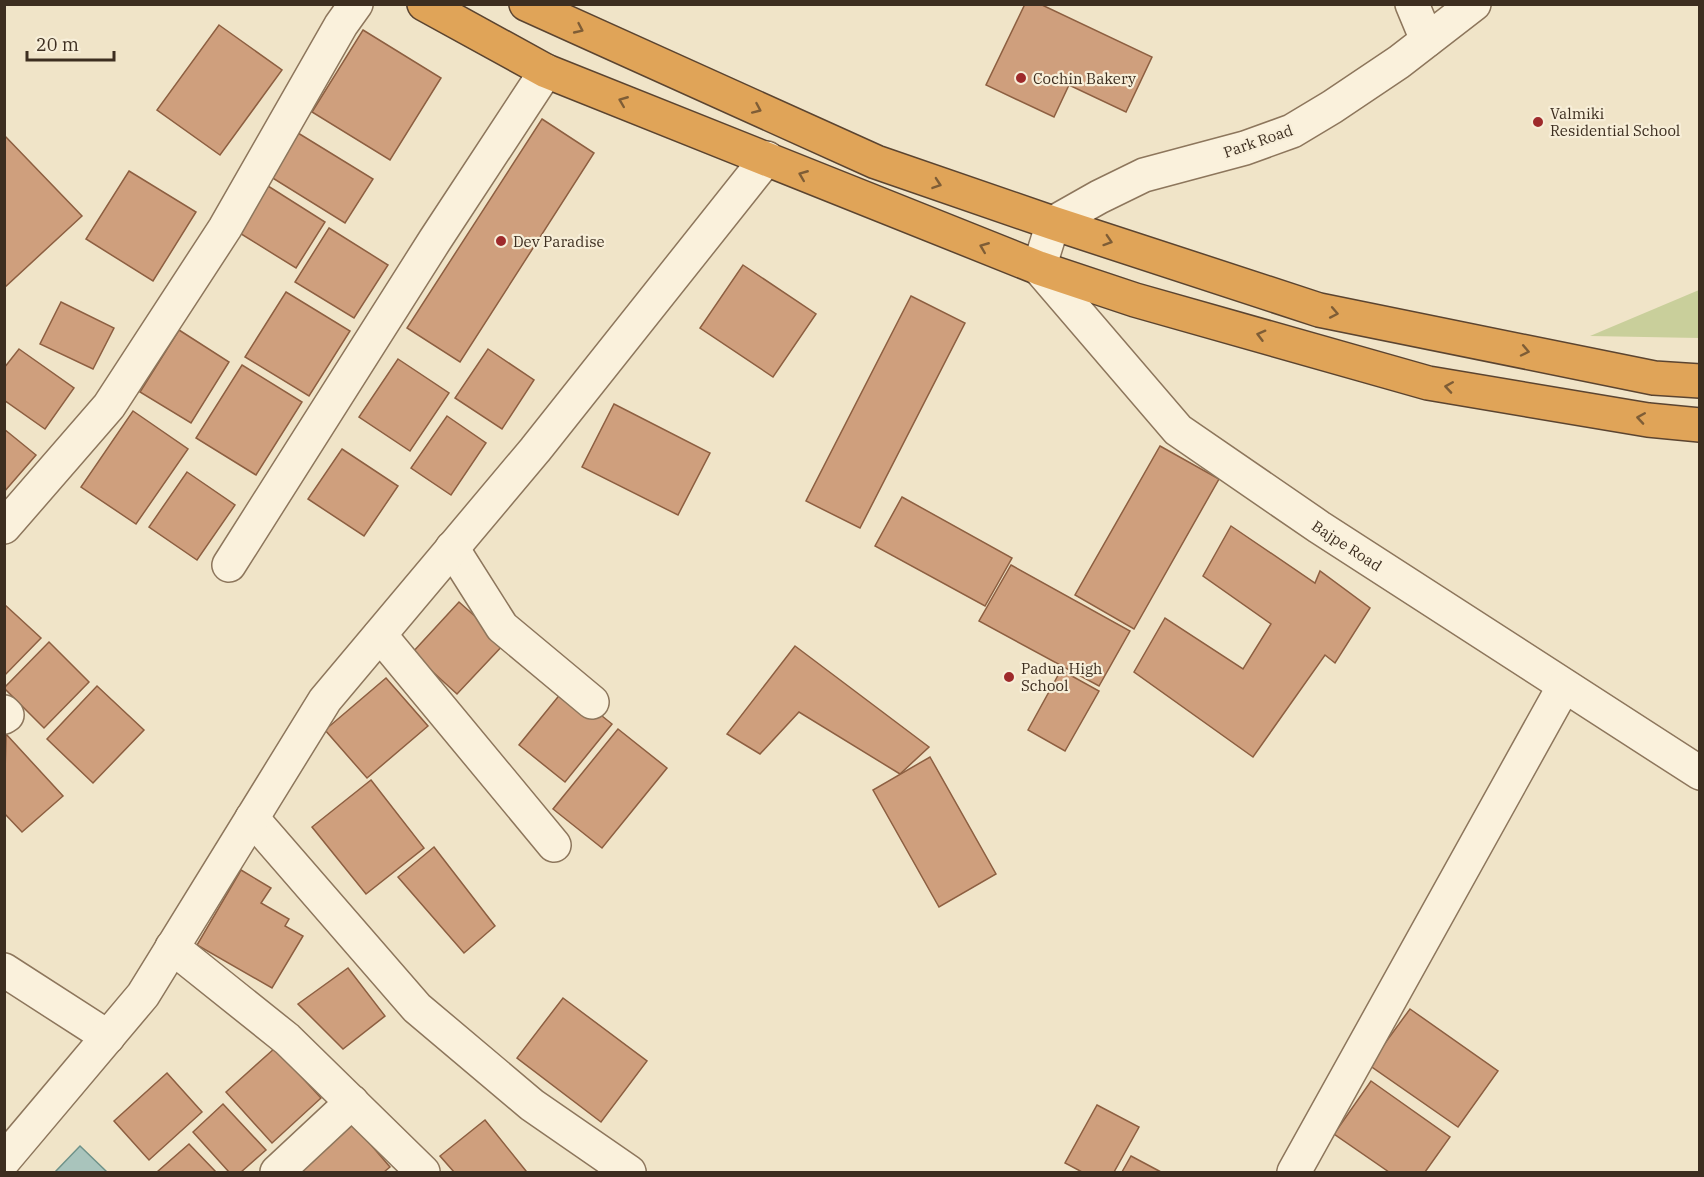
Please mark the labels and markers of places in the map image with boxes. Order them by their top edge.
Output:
place label: Cochin Bakery [1033,69,1136,88]
marker: Cochin Bakery [1014,71,1028,85]
place label: Valmiki Residential School [1550,104,1680,140]
marker: Valmiki Residential School [1531,115,1545,129]
place label: Dev Paradise [513,232,605,251]
marker: Dev Paradise [494,234,508,248]
place label: Padua High School [1021,659,1102,695]
marker: Padua High School [1002,670,1016,684]

